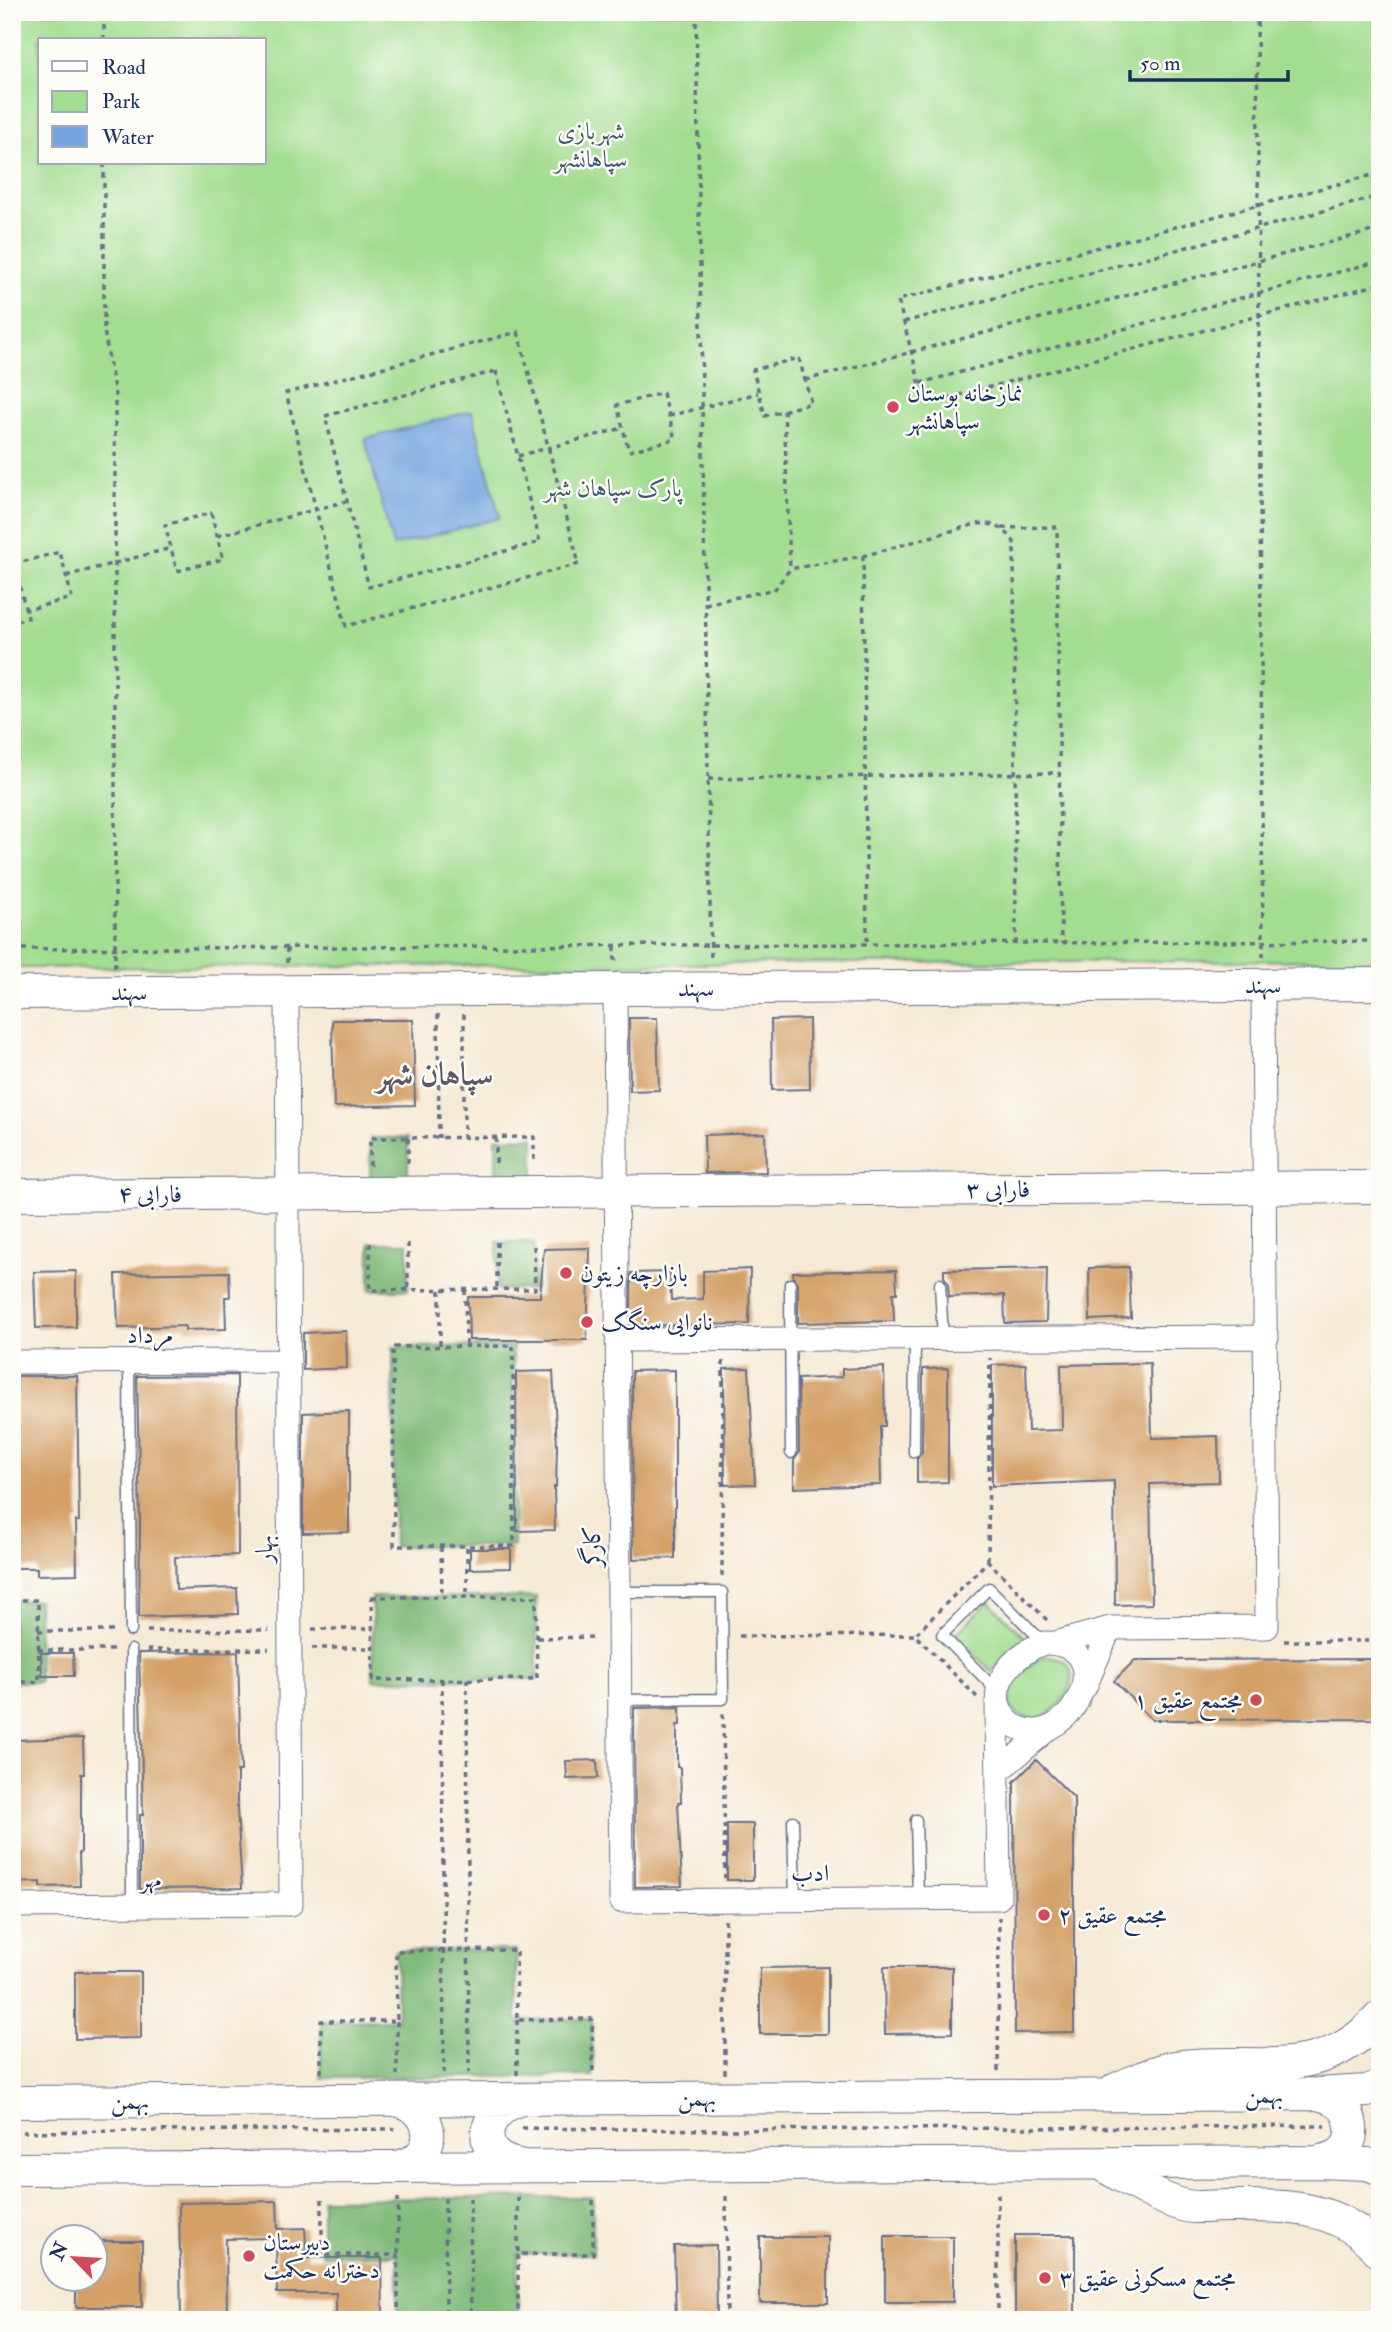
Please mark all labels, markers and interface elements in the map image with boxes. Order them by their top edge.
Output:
legend [38,38,266,164]
scale bar [1130,38,1287,82]
text: 50 m [1140,50,1181,77]
text: Road [102,54,147,81]
text: Park [102,88,140,115]
park label: شهربازی سپاهانشهر [552,116,627,175]
text: Water [101,124,154,151]
place label: نمازخانه بوستان سپاهانشهر [904,378,1023,437]
marker: نمازخانه بوستان سپاهانشهر [885,399,901,415]
park label: پارک سپاهان شهر [541,473,683,505]
street label: سهند [1245,970,1281,1001]
street label: سهند [678,973,714,1004]
street label: سهند [111,977,147,1008]
district label: سپاهان شهر [374,1055,493,1096]
street label: فارابی ۳ [966,1174,1030,1206]
street label: فارابی ۴ [118,1179,182,1211]
place label: بازارچه زیتون [580,1258,688,1290]
marker: بازارچه زیتون [558,1265,574,1281]
place label: نانوایی سنگک [601,1307,713,1338]
marker: نانوایی سنگک [579,1314,595,1330]
street label: مرداد [127,1320,173,1352]
street label: کارگر [576,1525,608,1570]
street label: بهار [249,1535,280,1565]
place label: مجتمع عقیق ۱ [1134,1685,1242,1722]
marker: مجتمع عقیق ۱ [1248,1692,1264,1708]
street label: ادب [791,1858,829,1889]
street label: مهر [138,1864,161,1895]
place label: مجتمع عقیق ۲ [1058,1900,1167,1937]
marker: مجتمع عقیق ۲ [1036,1907,1052,1923]
street label: بهمن [1245,2080,1283,2111]
street label: بهمن [678,2083,716,2114]
street label: بهمن [111,2086,149,2117]
north arrow [38,2224,108,2294]
place label: دبیرستان دخترانه حکمت [263,2227,380,2286]
text: N [45,2238,74,2265]
marker: دبیرستان دخترانه حکمت [241,2248,257,2264]
place label: مجتمع مسکونی عقیق ۳ [1059,2263,1236,2300]
marker: مجتمع مسکونی عقیق ۳ [1037,2270,1053,2286]

